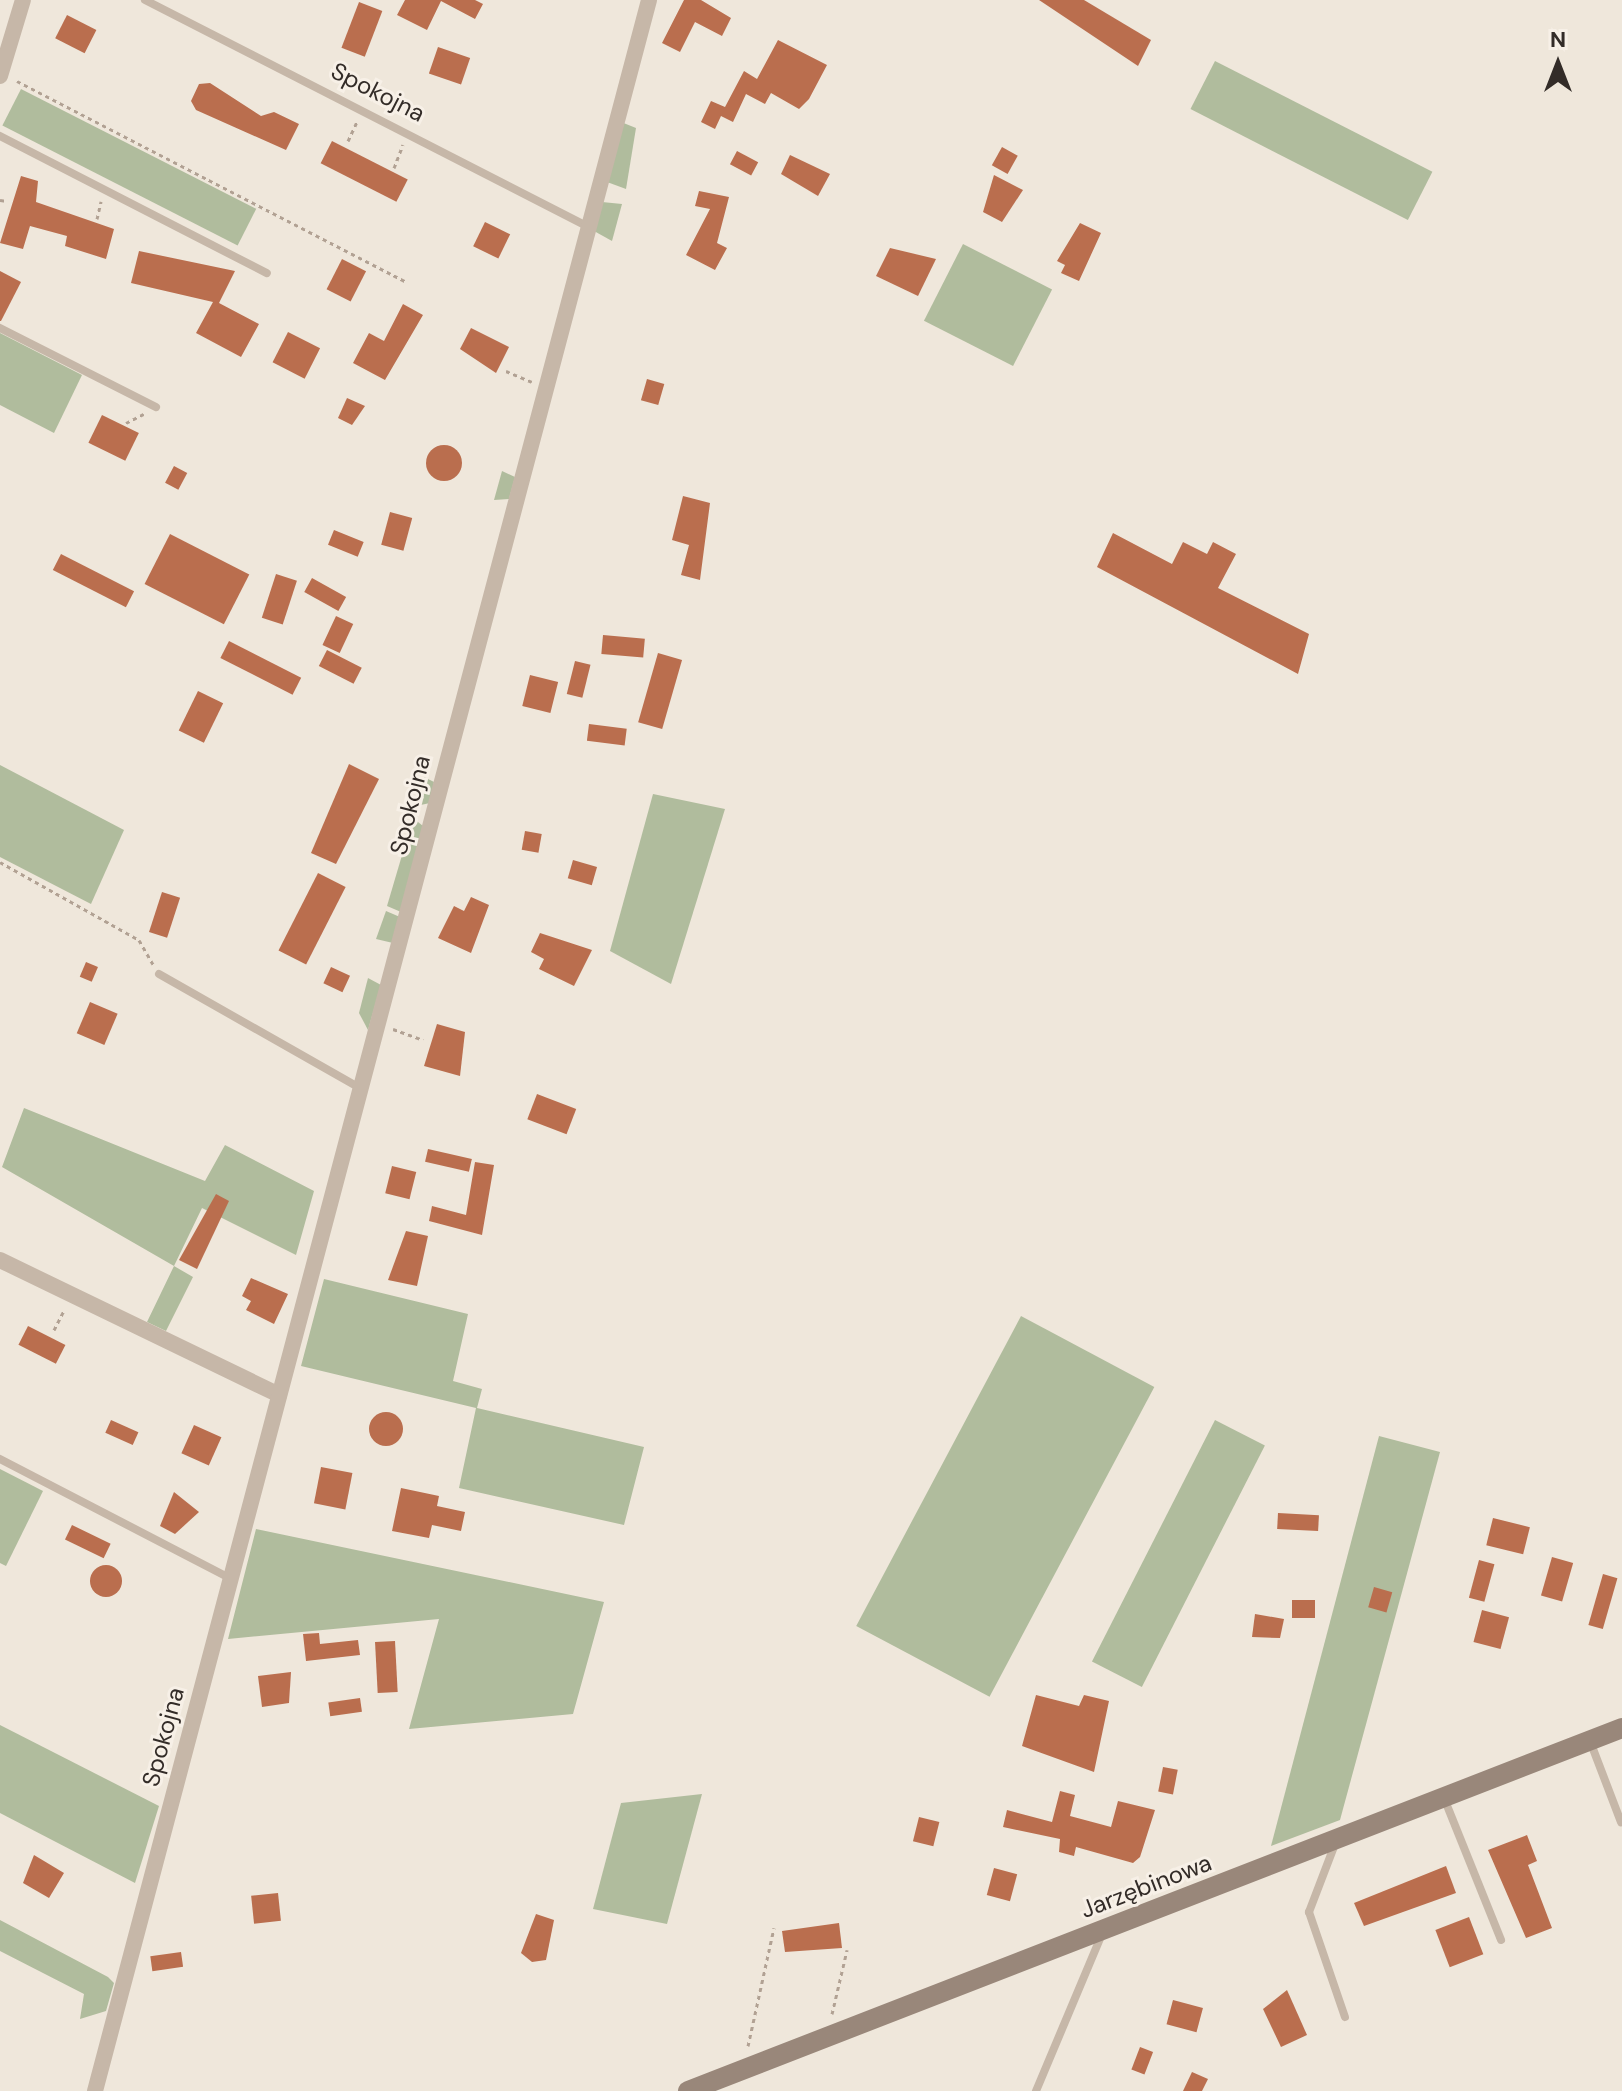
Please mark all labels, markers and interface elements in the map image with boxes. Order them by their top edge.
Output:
north arrow [1518,24,1598,104]
text: N [1550,25,1566,54]
street label: Spokojna [326,56,430,128]
street label: Spokojna [384,752,436,858]
street label: Spokojna [136,1684,190,1790]
street label: Jarzębinowa [1076,1848,1216,1924]

